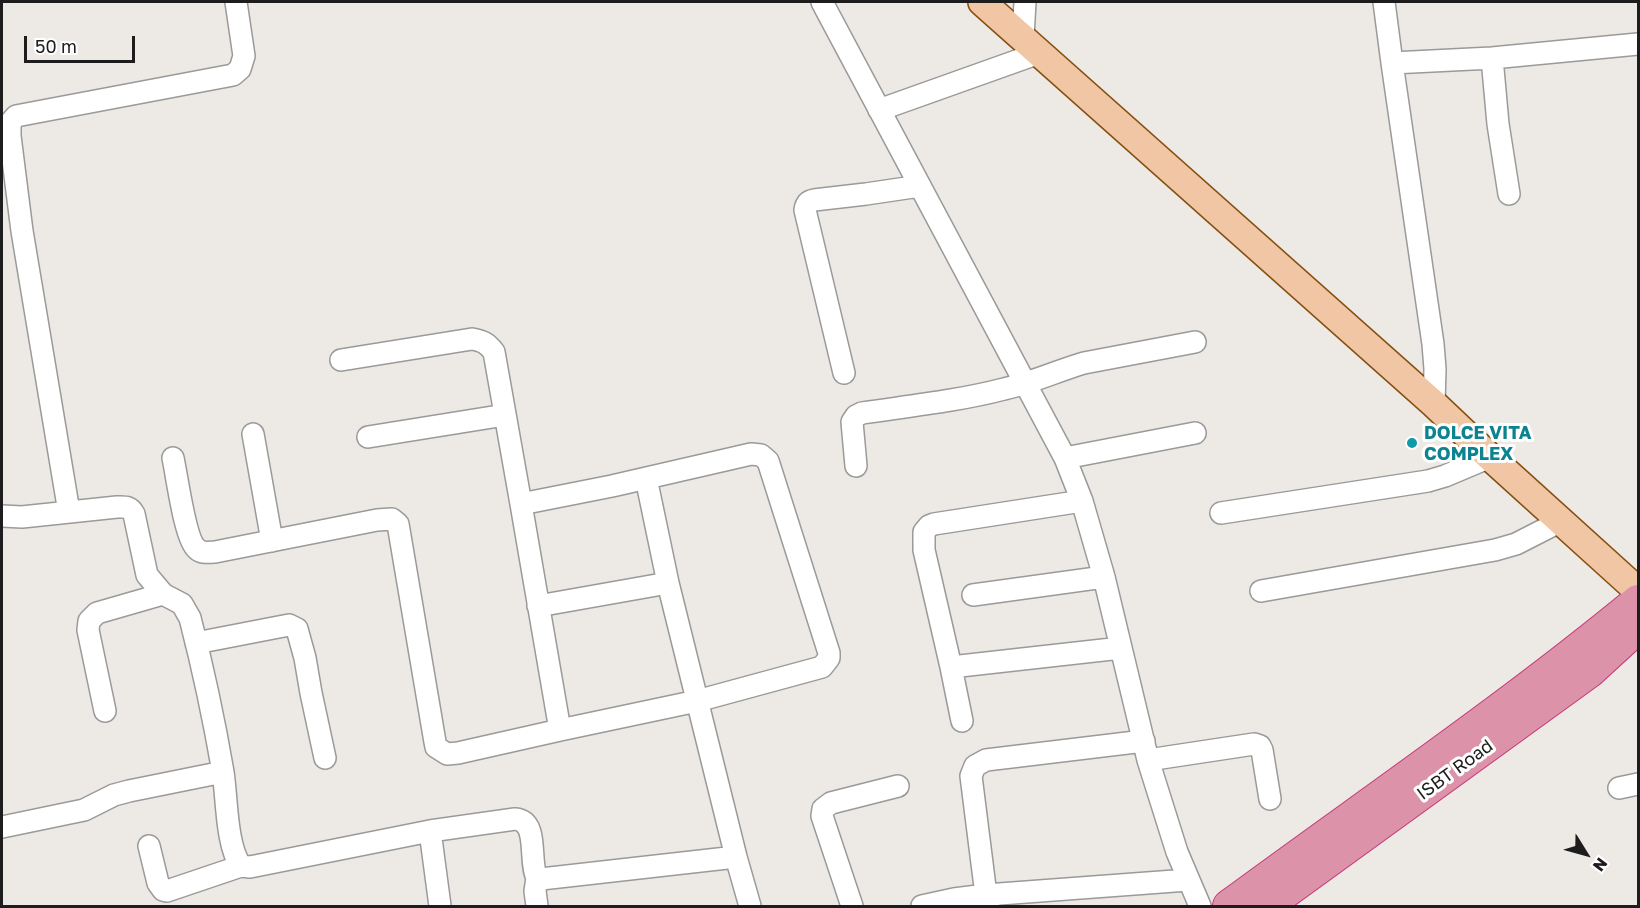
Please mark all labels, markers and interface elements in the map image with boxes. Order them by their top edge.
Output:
scale bar [27,24,138,62]
text: 50 m [35,35,77,57]
place label: DOLCE VITA COMPLEX [1424,422,1531,464]
marker: DOLCE VITA COMPLEX [1405,436,1419,450]
street label: ISBT Road [1413,735,1497,805]
north arrow [1556,824,1616,884]
text: N [1589,854,1612,876]

